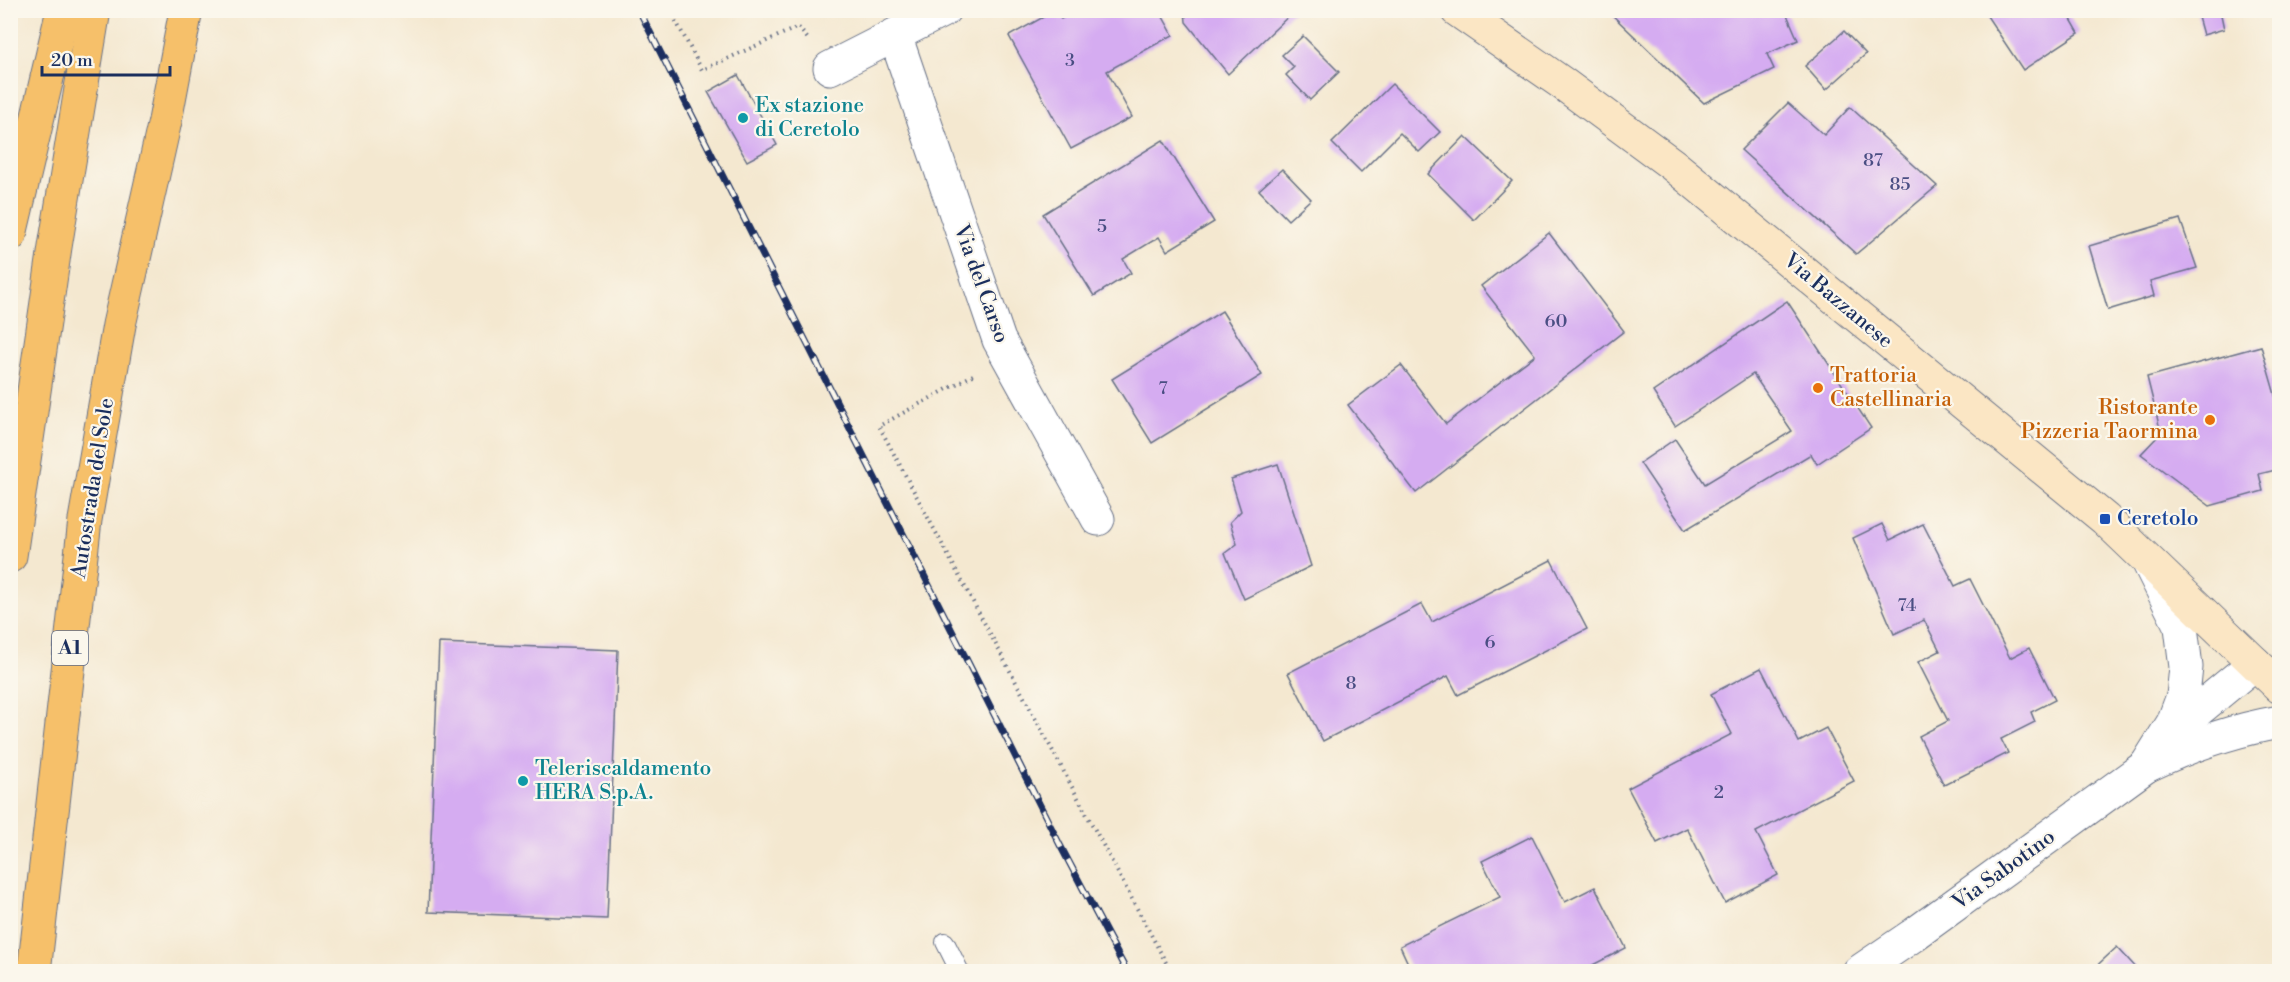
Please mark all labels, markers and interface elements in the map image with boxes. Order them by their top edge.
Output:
scale bar [42,39,170,77]
text: 20 m [51,49,93,72]
house number: 3 [1065,49,1075,72]
place label: Ex stazione di Ceretolo [755,93,864,143]
marker: Ex stazione di Ceretolo [736,111,750,125]
house number: 87 [1863,149,1883,172]
house number: 85 [1890,173,1911,196]
house number: 5 [1097,215,1107,238]
street label: Via del Carso [947,220,1014,347]
street label: Via Bazzanese [1777,247,1898,354]
house number: 60 [1545,310,1567,333]
place label: Trattoria Castellinaria [1830,363,1952,413]
house number: 7 [1158,377,1168,400]
marker: Trattoria Castellinaria [1811,381,1825,395]
place label: Ristorante Pizzeria Taormina [2021,395,2198,445]
street label: Autostrada del Sole [66,396,120,581]
marker: Ristorante Pizzeria Taormina [2203,413,2217,427]
place label: Ceretolo [2117,506,2199,532]
marker: Ceretolo [2098,512,2112,526]
house number: 74 [1898,594,1917,617]
road number: A1 [52,631,88,665]
house number: 6 [1485,631,1496,654]
house number: 8 [1345,672,1357,695]
place label: Teleriscaldamento HERA S.p.A. [535,756,711,806]
marker: Teleriscaldamento HERA S.p.A. [516,774,530,788]
house number: 2 [1714,781,1724,804]
street label: Via Sabotino [1947,824,2060,917]

